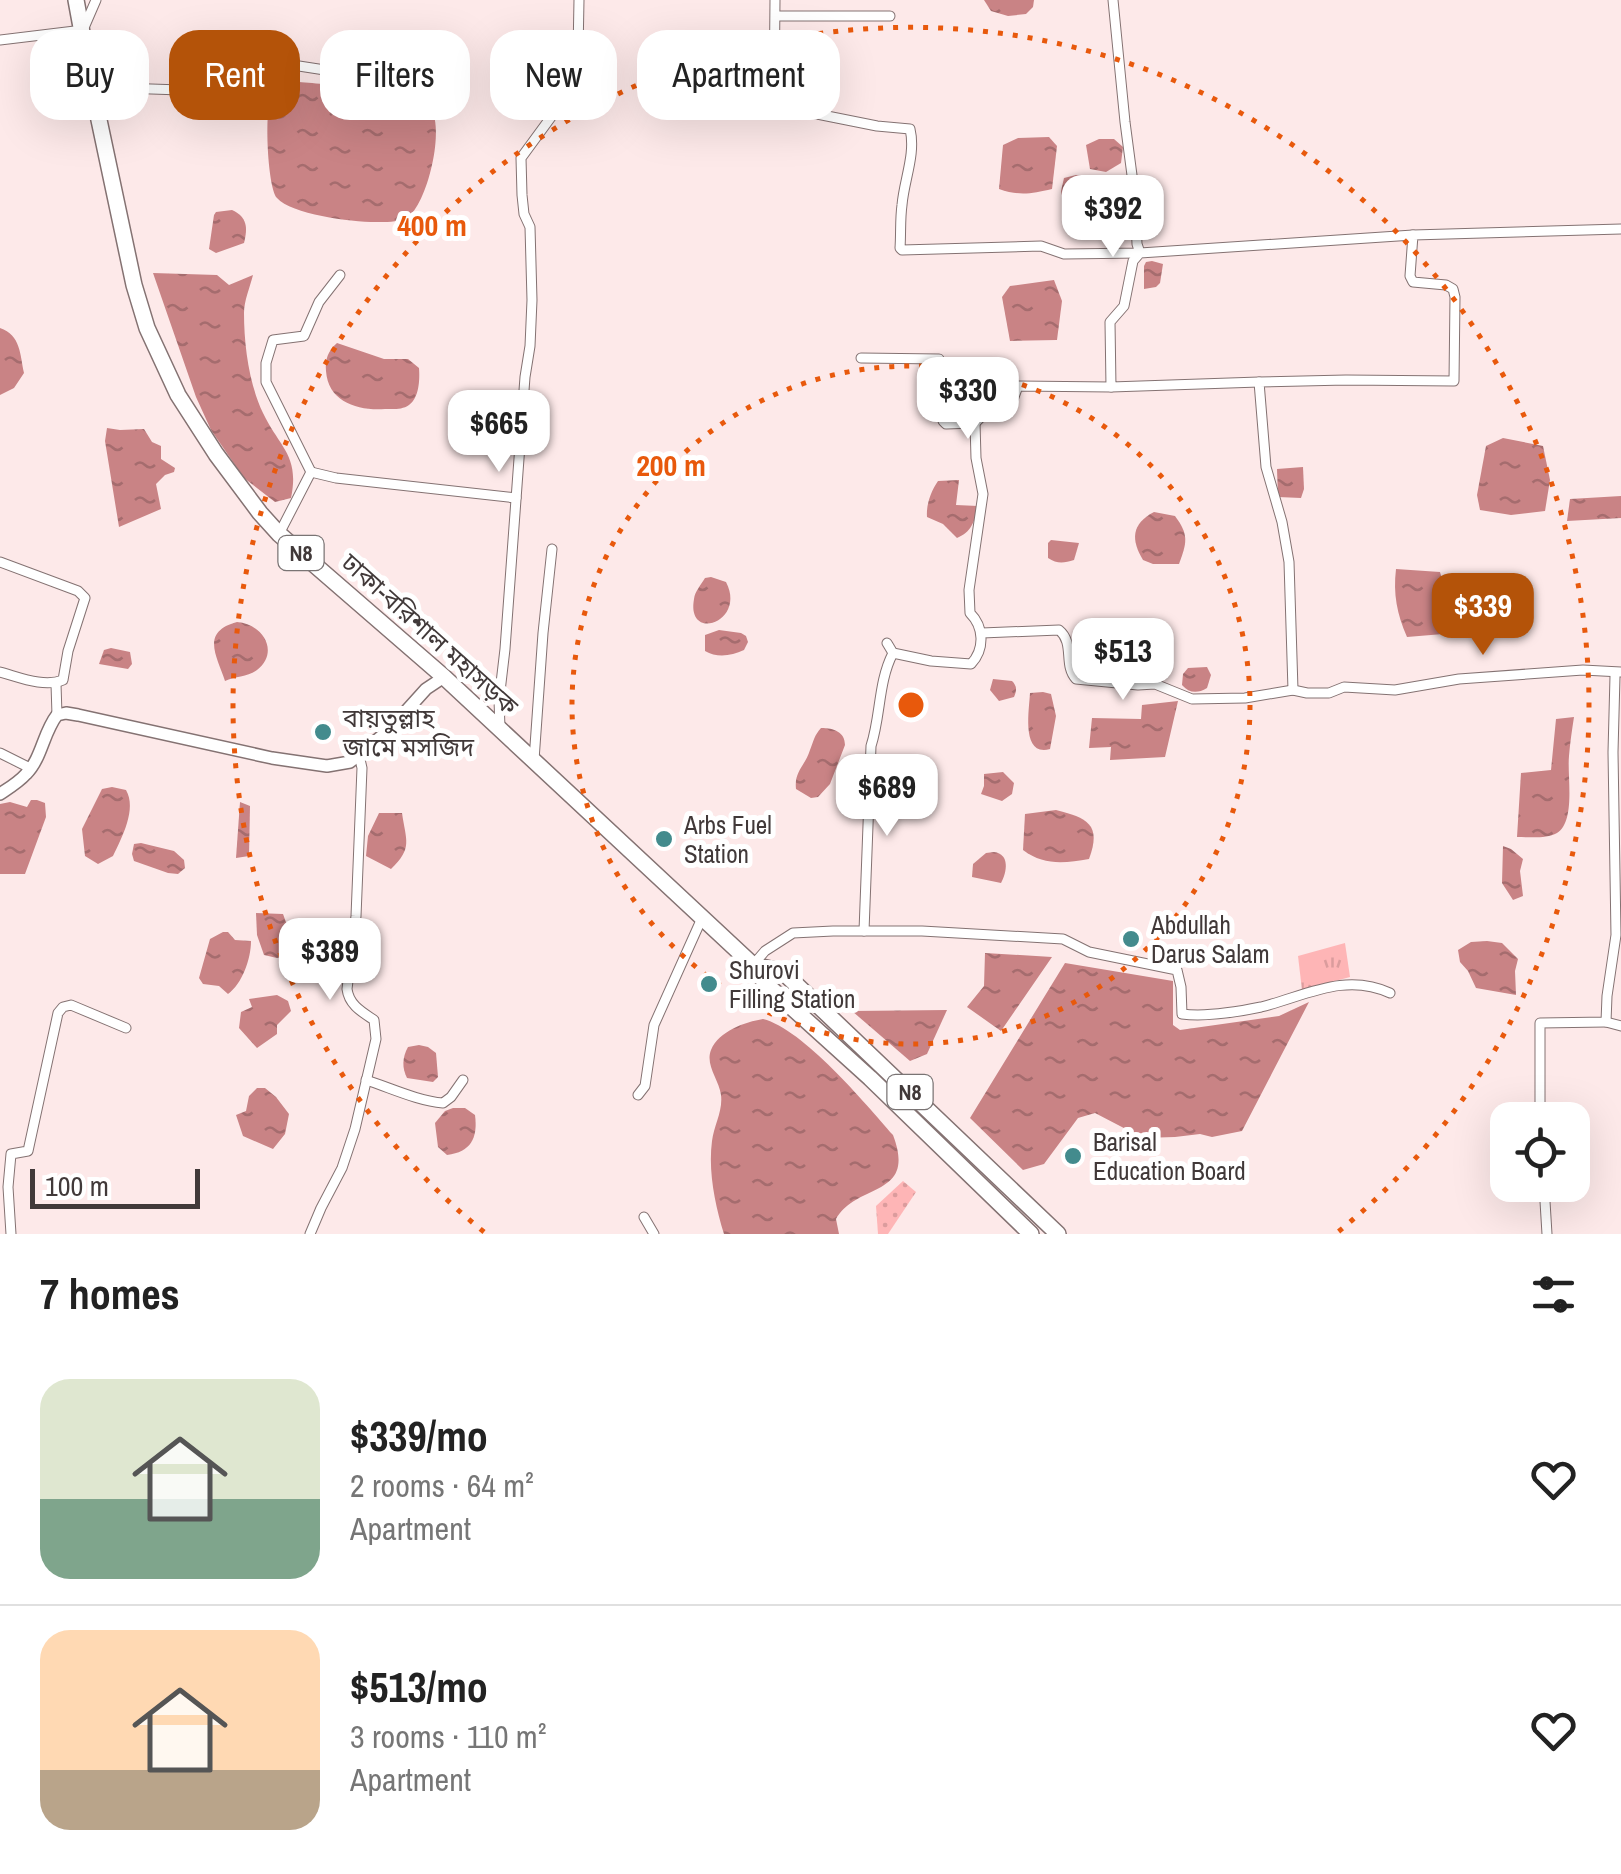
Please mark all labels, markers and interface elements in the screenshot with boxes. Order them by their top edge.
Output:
chip: Buy [30,30,149,120]
chip: Rent [169,30,300,120]
chip: Filters [320,30,470,120]
chip: New [490,30,617,120]
chip: Apartment [637,30,840,120]
pin: $392 [1054,175,1172,260]
text: $392 [1084,186,1142,229]
text: 400 m [397,205,467,245]
pin: $330 [909,357,1027,442]
text: $330 [939,368,997,411]
pin: $665 [440,390,558,475]
text: $665 [470,401,528,444]
text: 200 m [636,445,706,485]
road number: N8 [278,536,324,570]
street label: ঢাকা-বরিশাল মহাসড়ক [334,545,526,723]
pin: $339 [1424,573,1542,658]
text: $339 [1454,584,1512,627]
pin: $513 [1064,618,1182,703]
text: $513 [1094,629,1152,672]
centre of rings [893,687,929,723]
place label: বায়তুল্লাহ জামে মসজিদ [342,701,475,764]
marker: বায়তুল্লাহ জামে মসজিদ [312,721,334,743]
pin: $689 [828,754,946,839]
text: $689 [858,765,916,808]
place label: Arbs Fuel Station [683,808,772,871]
marker: Arbs Fuel Station [653,828,675,850]
place label: Abdullah Darus Salam [1150,908,1269,971]
pin: $389 [271,918,389,1003]
marker: Abdullah Darus Salam [1120,928,1142,950]
text: $389 [301,929,359,972]
place label: Shurovi Filling Station [729,953,856,1016]
marker: Shurovi Filling Station [698,973,720,995]
road number: N8 [888,1075,932,1109]
map controls [1490,1102,1590,1202]
button: locate [1490,1102,1590,1202]
place label: Barisal Education Board [1093,1125,1246,1188]
marker: Barisal Education Board [1062,1145,1084,1167]
scale bar [30,1164,200,1208]
text: 100 m [45,1167,109,1205]
text: 7 homes [40,1266,180,1322]
icon: filters [1526,1267,1581,1322]
text: $339/mo [350,1408,488,1464]
icon: home [120,1419,240,1539]
icon: heart [1526,1452,1581,1507]
text: 2 rooms · 64 m² [350,1464,534,1507]
text: Apartment [350,1507,471,1550]
text: $513/mo [350,1659,488,1715]
icon: home [120,1670,240,1790]
icon: heart [1526,1703,1581,1758]
text: 3 rooms · 110 m² [350,1715,546,1758]
text: Apartment [350,1758,471,1801]

